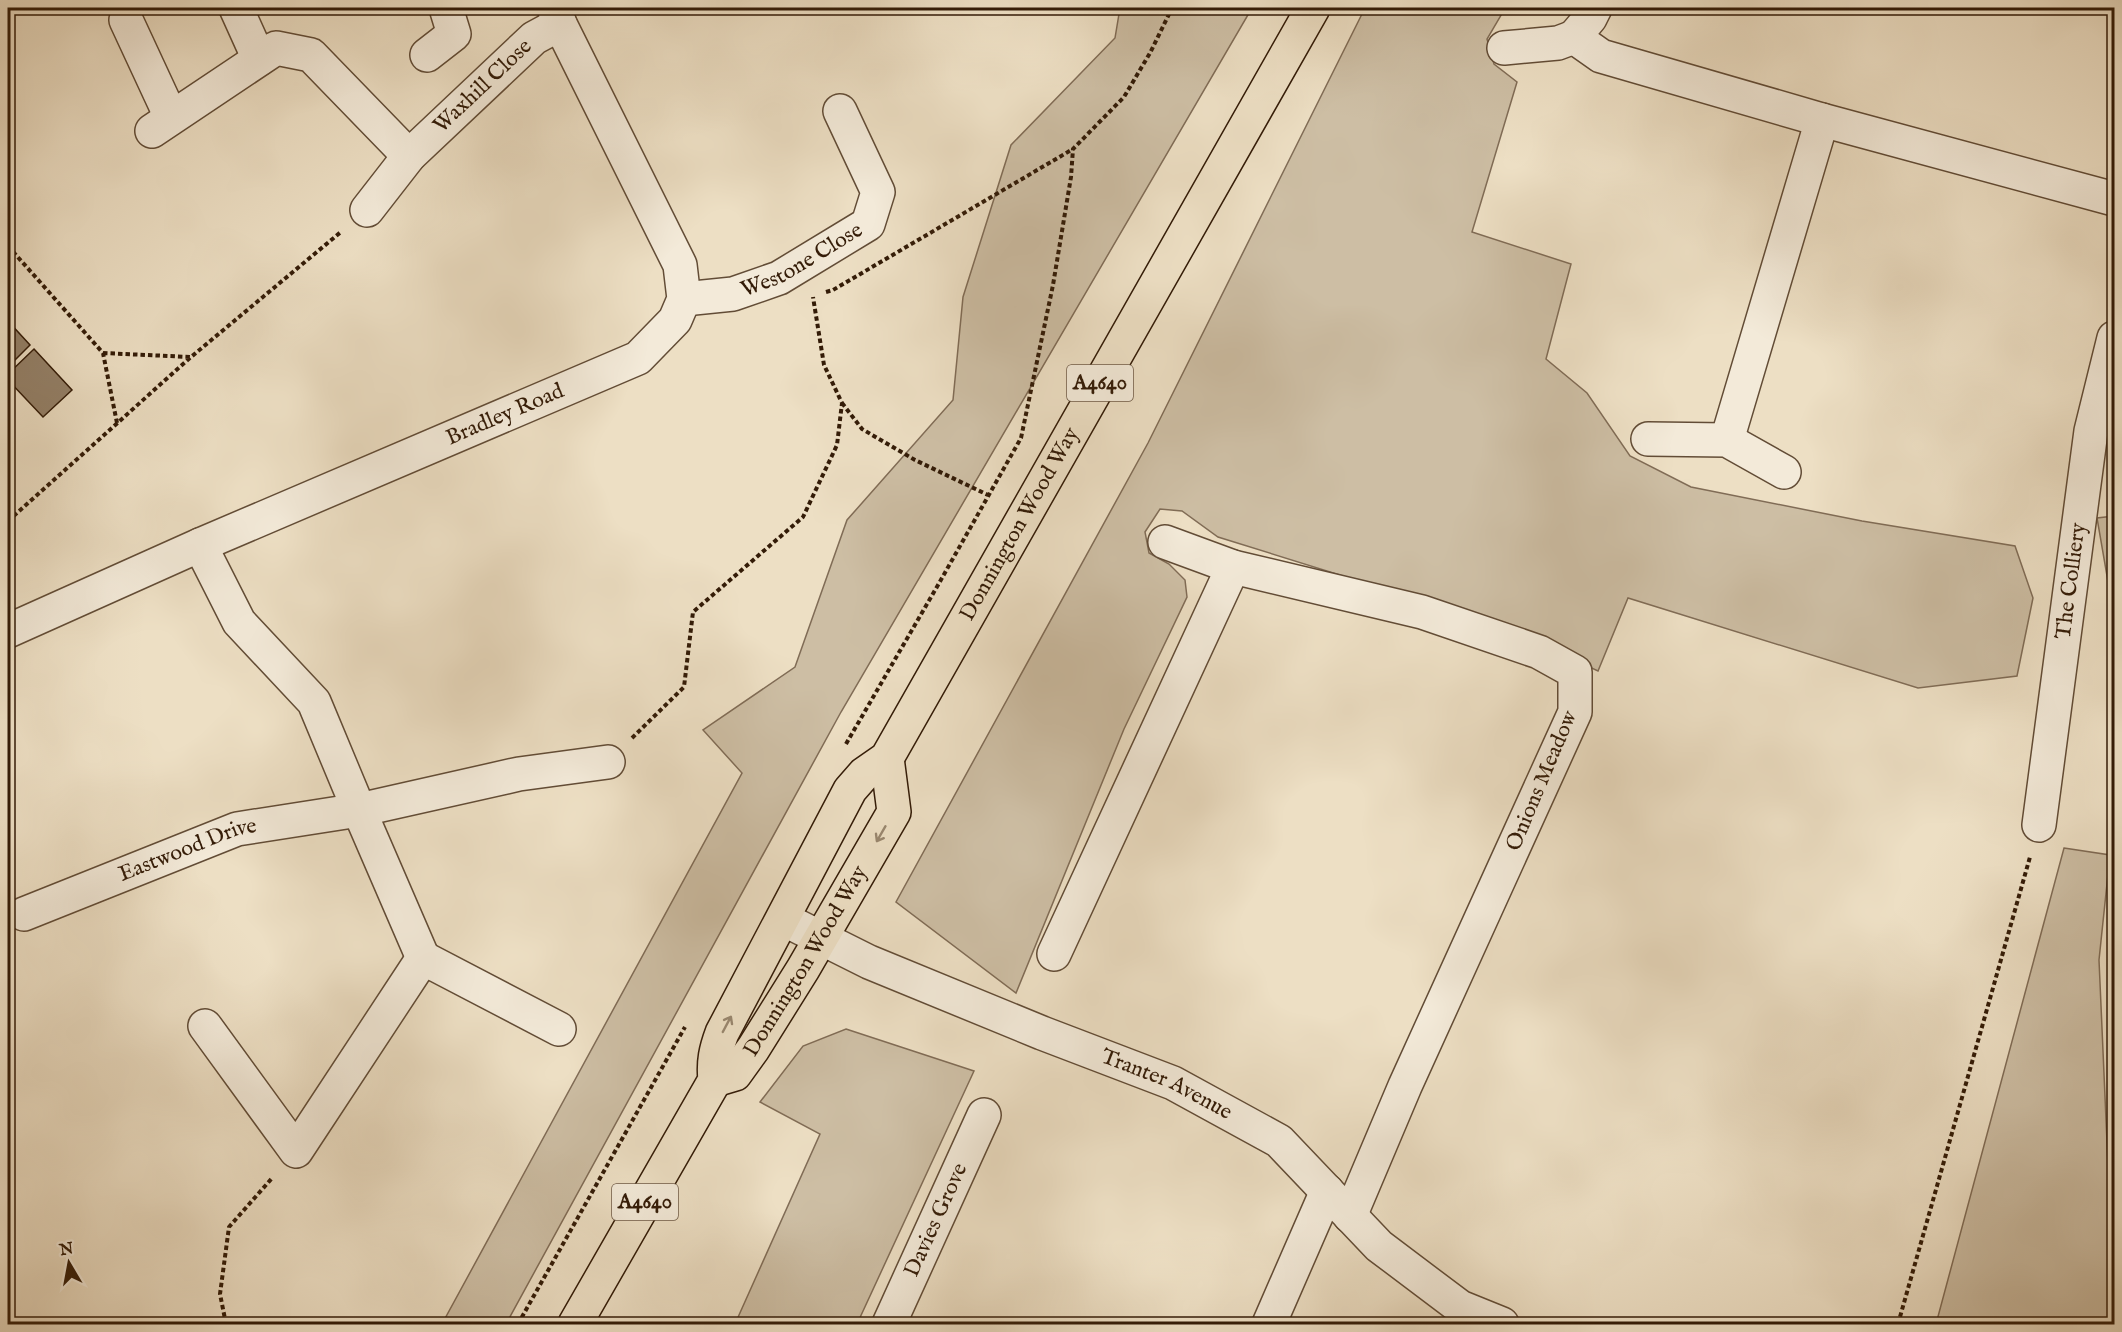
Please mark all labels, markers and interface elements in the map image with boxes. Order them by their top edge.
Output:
street label: Waxhill Close [428,33,538,140]
street label: Westone Close [737,216,868,304]
road number: A4640 [1067,365,1133,401]
street label: Bradley Road [442,377,568,452]
street label: Donnington Wood Way [954,422,1086,626]
street label: The Colliery [2050,521,2093,641]
street label: Onions Meadow [1500,706,1584,855]
street label: Eastwood Drive [115,812,259,889]
one-way arrow [875,825,887,842]
street label: Donnington Wood Way [738,861,874,1062]
one-way arrow [721,1016,733,1033]
street label: Tranter Avenue [1097,1043,1237,1127]
street label: Davies Grove [898,1159,974,1282]
road number: A4640 [612,1184,678,1220]
north arrow [39,1233,99,1293]
text: N [57,1239,75,1261]

